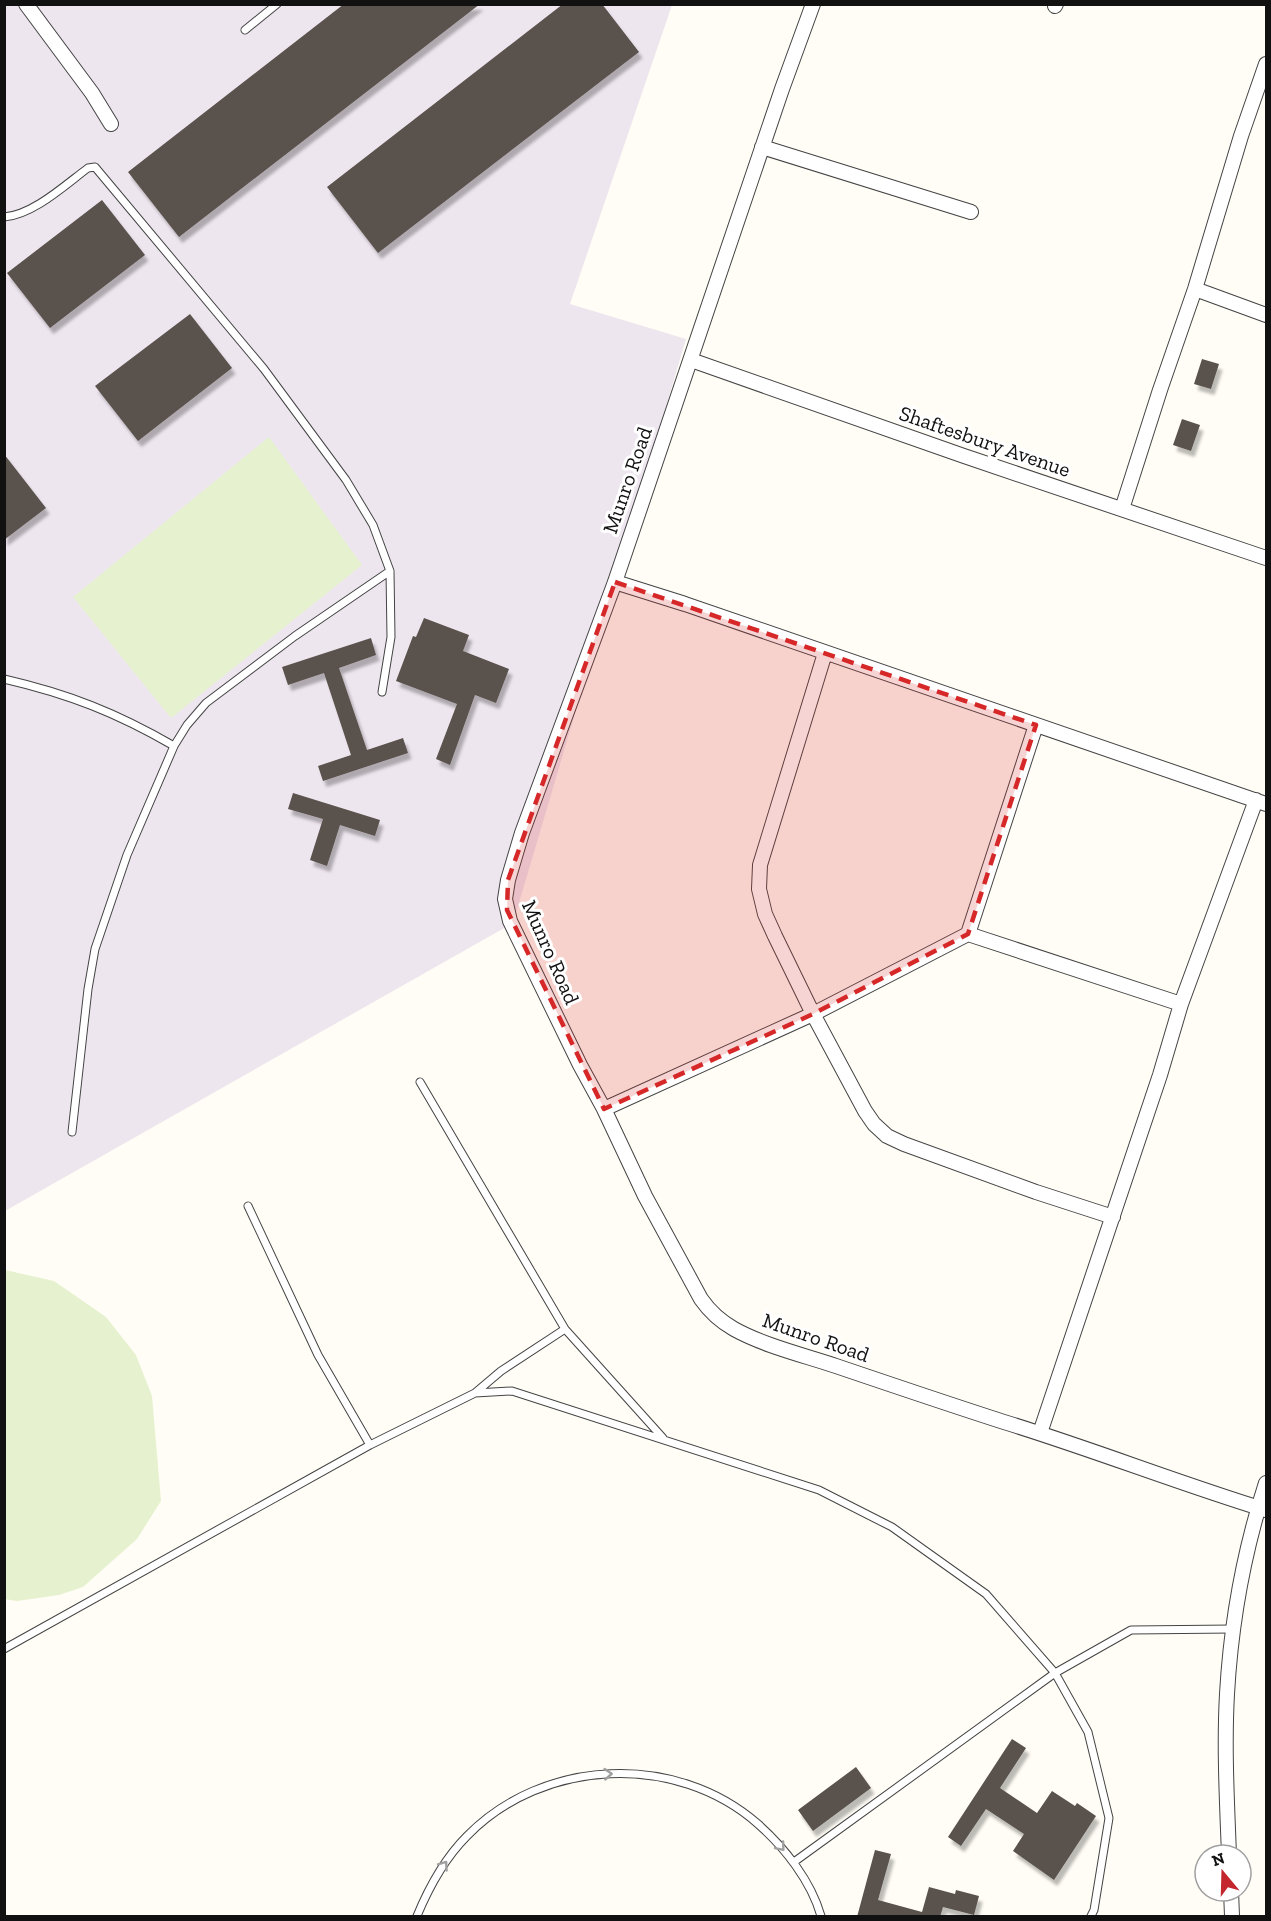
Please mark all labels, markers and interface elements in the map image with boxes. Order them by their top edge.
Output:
street label: Shaftesbury Avenue [896,400,1074,482]
street label: Munro Road [597,423,657,537]
street label: Munro Road [517,896,585,1008]
street label: Munro Road [759,1307,873,1367]
one-way arrow [604,1767,613,1780]
one-way arrow [774,1840,785,1851]
north arrow [1193,1843,1253,1903]
text: N [1209,1848,1227,1870]
one-way arrow [437,1861,448,1872]

